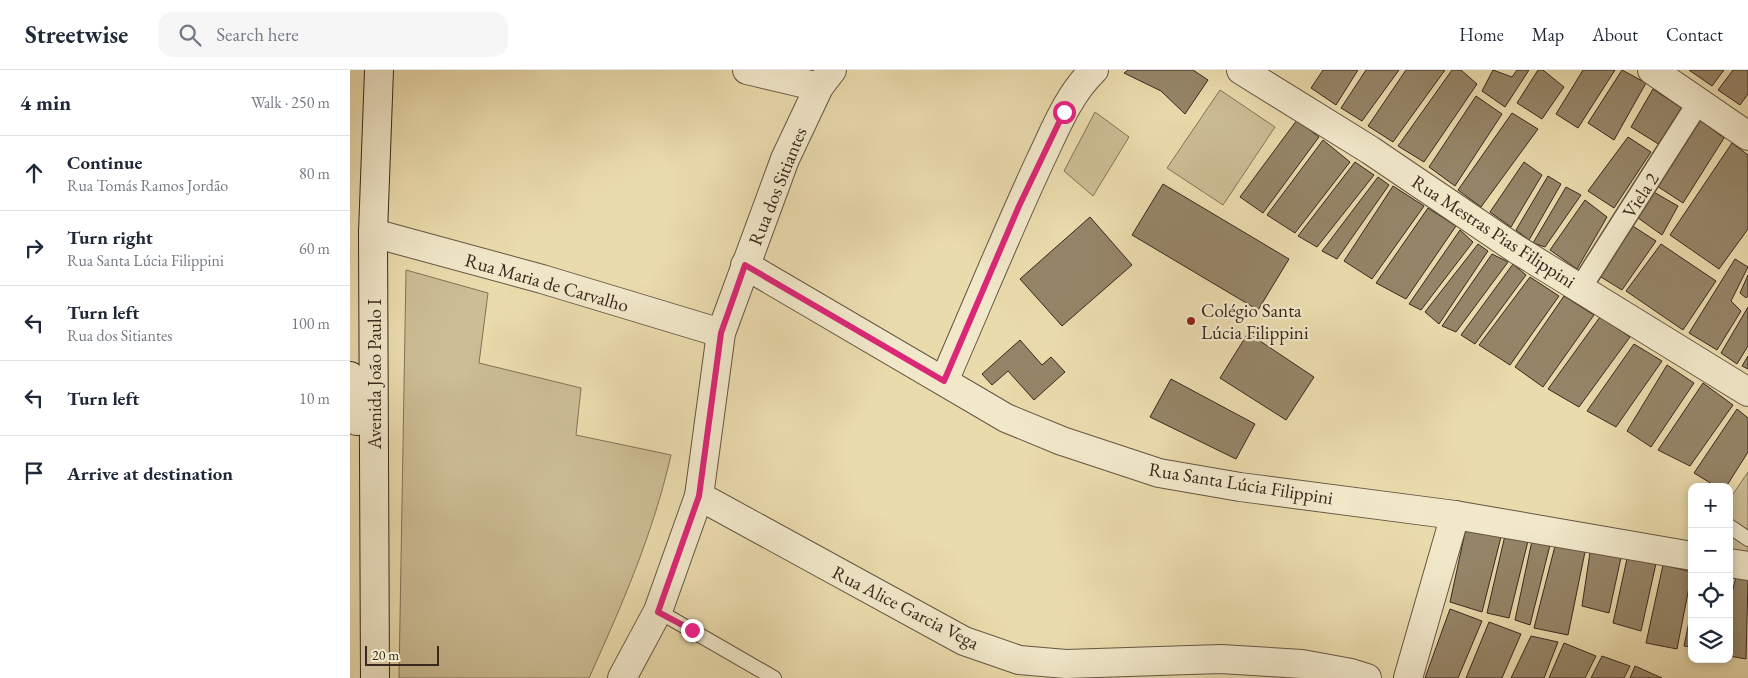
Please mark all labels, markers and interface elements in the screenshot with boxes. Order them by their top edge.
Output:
search box [158,12,508,57]
text: Streetwise [25,19,128,50]
icon: search [176,21,204,49]
text: Search here [216,22,299,47]
text: Home [1459,23,1504,46]
text: Map [1532,23,1564,46]
text: About [1592,23,1638,46]
text: Contact [1666,23,1723,46]
text: 4 min [20,89,71,116]
text: Walk · 250 m [251,92,330,113]
route start [1053,101,1076,124]
street label: Rua dos Sitiantes [742,123,812,249]
text: Continue [67,150,142,175]
icon: ahead [20,159,48,187]
text: 80 m [299,163,330,184]
street label: Viela 2 [1616,168,1664,223]
street label: Rua Mestras Pias Filippini [1407,169,1581,294]
text: Rua Tomás Ramos Jordão [67,175,228,196]
text: Turn right [67,225,153,250]
icon: right [20,234,48,262]
text: 60 m [299,238,330,259]
street label: Rua Maria de Carvalho [462,247,632,318]
text: Rua Santa Lúcia Filippini [67,250,224,271]
street label: Avenida João Paulo I [362,298,387,450]
place label: Colégio Santa Lúcia Filippini [1201,298,1309,345]
text: Turn left [67,300,139,325]
icon: left [20,309,48,337]
text: 100 m [291,313,330,334]
marker: Colégio Santa Lúcia Filippini [1185,315,1197,327]
text: Rua dos Sitiantes [67,325,172,346]
icon: left [20,384,48,412]
text: Turn left [67,386,139,411]
text: 10 m [299,388,330,409]
street label: Rua Santa Lúcia Filippini [1147,457,1335,510]
icon: arrive [20,459,48,487]
text: Arrive at destination [67,461,233,486]
map controls [1688,483,1733,663]
button: + [1688,483,1733,528]
button: − [1688,528,1733,573]
street label: Rua Alice Garcia Vega [828,560,984,655]
button: locate [1688,573,1733,618]
button: layers [1688,618,1733,663]
route end [681,619,704,642]
scale bar [365,643,439,666]
text: 20 m [372,646,399,664]

